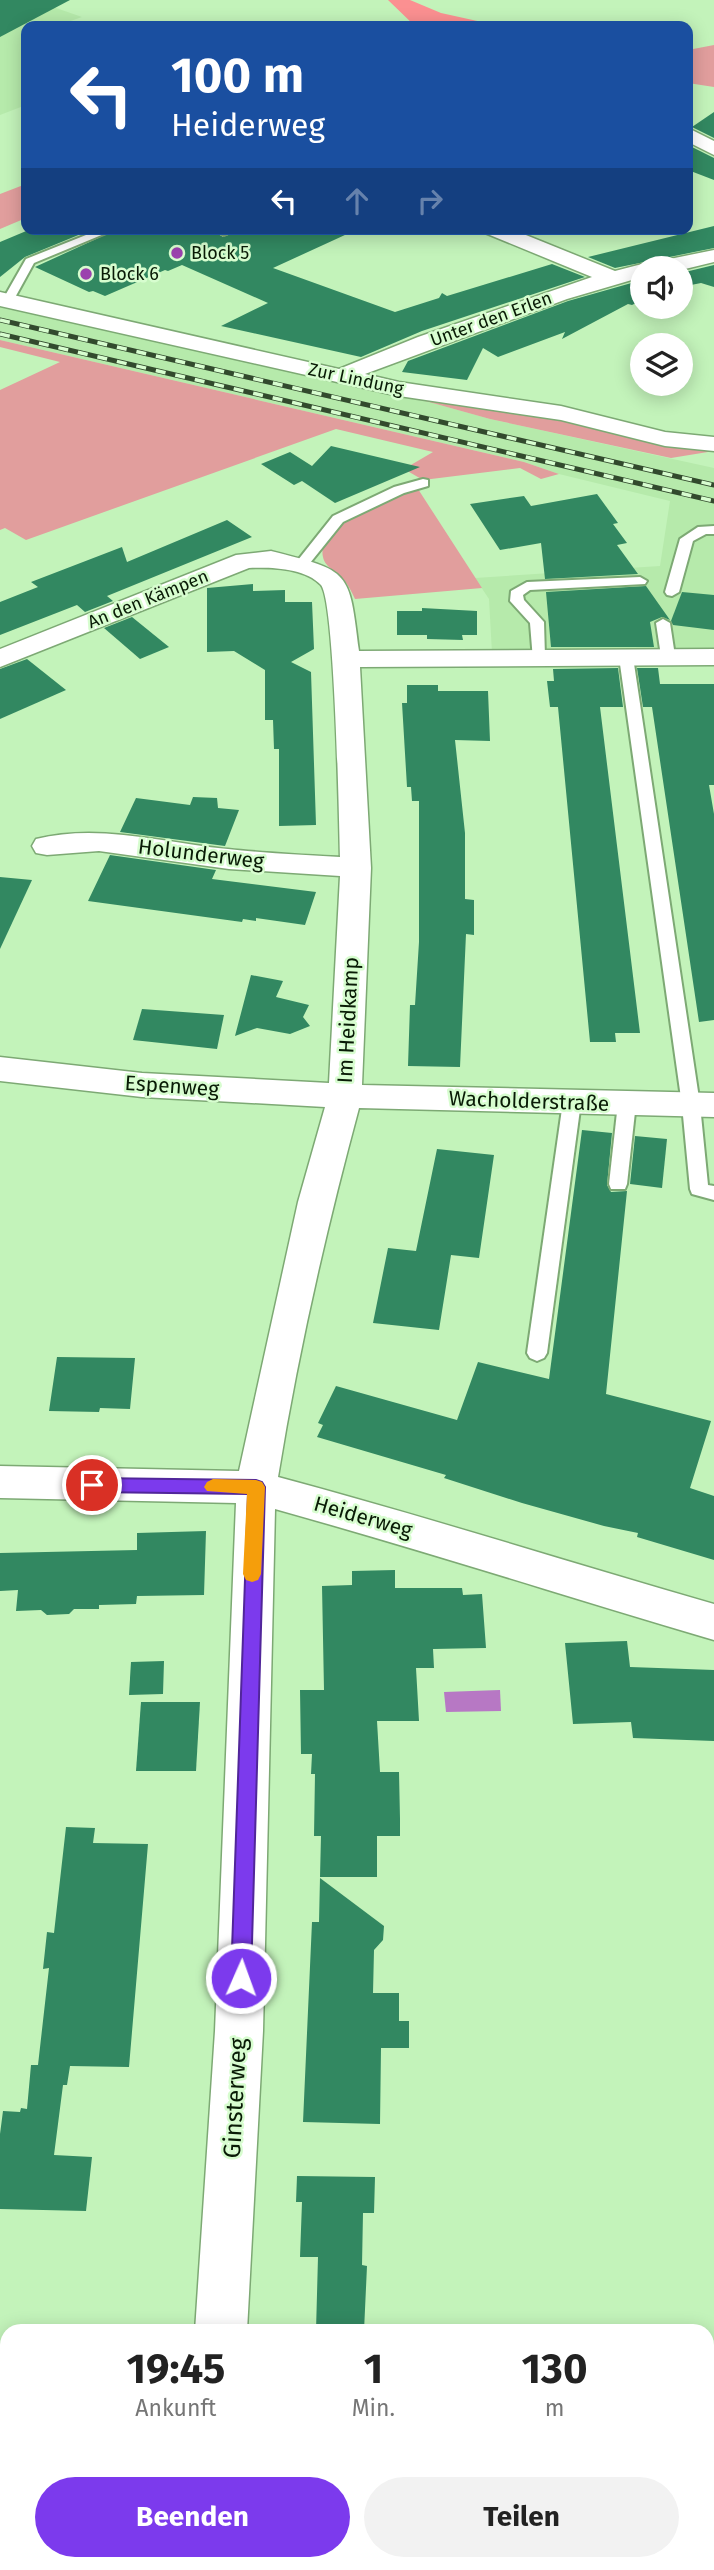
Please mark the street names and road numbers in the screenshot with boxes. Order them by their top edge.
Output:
street label: Unter den Erlen [427,287,555,351]
street label: Zur Lindung [306,358,406,400]
street label: An den Kämpen [84,565,212,633]
street label: Holunderweg [137,833,266,875]
street label: Im Heidkamp [332,956,364,1084]
street label: Espenweg [124,1070,220,1102]
street label: Wacholderstraße [448,1085,610,1117]
street label: Heiderweg [311,1491,415,1543]
street label: Ginsterweg [218,2037,252,2159]

